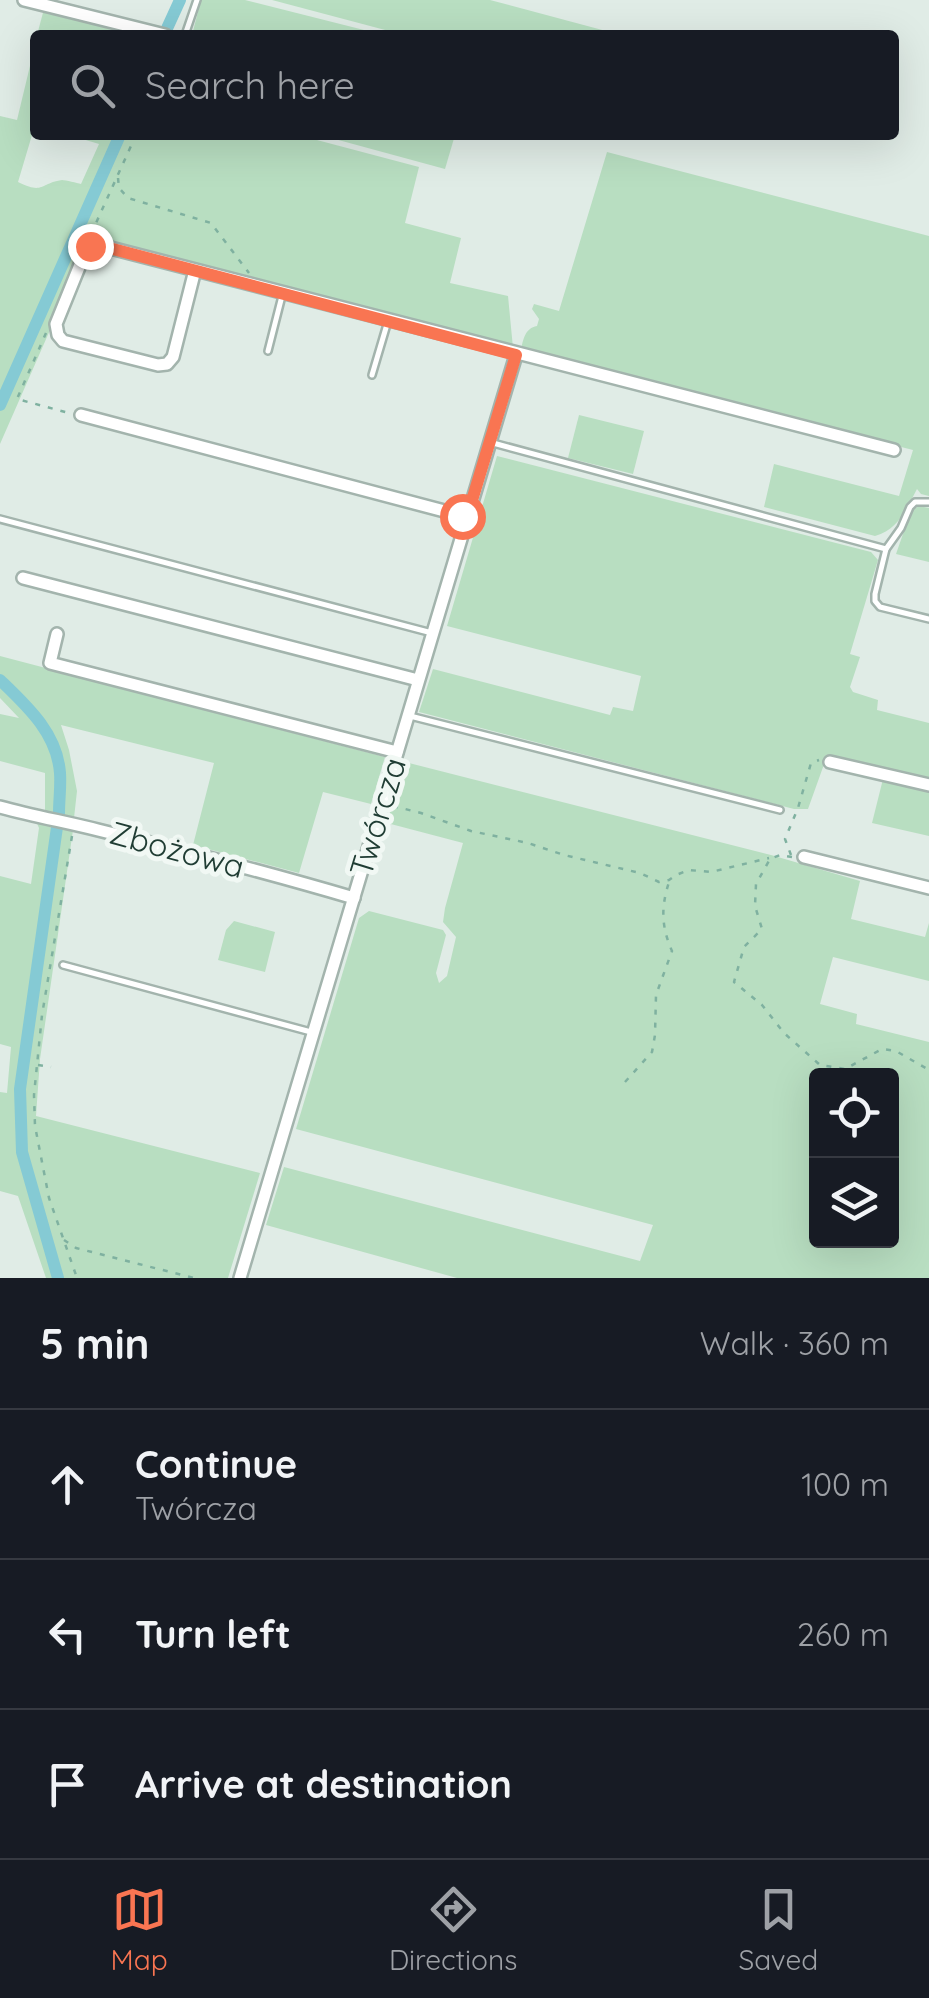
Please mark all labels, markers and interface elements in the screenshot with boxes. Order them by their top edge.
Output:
search box [30,30,899,140]
icon: search [65,58,120,113]
text: Search here [145,61,355,109]
route end [68,224,114,270]
route start [440,494,486,540]
street label: Twórcza [340,753,414,881]
street label: Zbożowa [106,812,249,886]
map controls [809,1068,899,1248]
button: locate [809,1068,899,1158]
button: layers [809,1158,899,1248]
text: 5 min [40,1317,150,1370]
text: Walk · 360 m [700,1323,889,1363]
text: Continue [135,1440,297,1488]
icon: ahead [40,1457,95,1512]
text: 100 m [801,1464,889,1504]
text: Twórcza [135,1488,257,1528]
icon: left [40,1607,95,1662]
text: Turn left [135,1610,291,1658]
text: 260 m [797,1614,889,1654]
icon: arrive [40,1757,95,1812]
text: Arrive at destination [135,1760,512,1808]
tab: Map [111,1882,168,1977]
tab: Directions [389,1882,517,1977]
tab: Saved [739,1882,818,1977]

